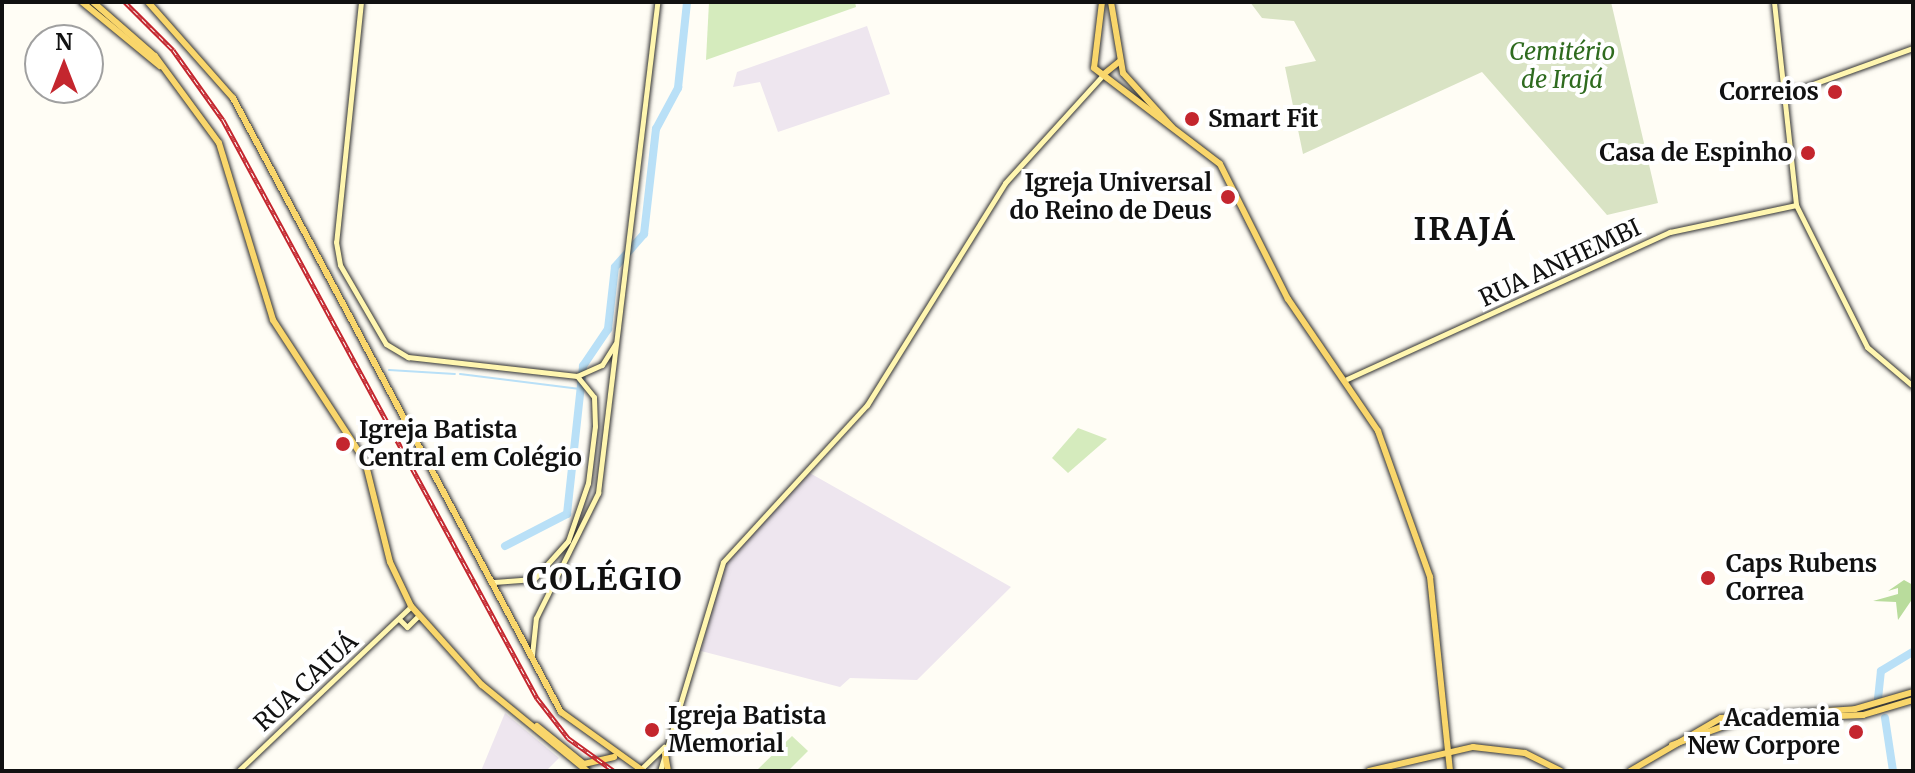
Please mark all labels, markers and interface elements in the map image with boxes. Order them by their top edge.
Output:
north arrow [24,24,104,104]
text: N [55,28,73,56]
park label: Cemitério de Irajá [1509,38,1615,94]
place label: Correios [1720,78,1819,106]
marker: Correios [1826,83,1844,101]
place label: Smart Fit [1208,105,1318,133]
marker: Smart Fit [1183,110,1201,128]
place label: Casa de Espinho [1600,139,1792,167]
marker: Casa de Espinho [1799,144,1817,162]
place label: Igreja Universal do Reino de Deus [1010,169,1212,225]
marker: Igreja Universal do Reino de Deus [1219,188,1237,206]
district label: IRAJÁ [1413,210,1517,248]
street label: RUA ANHEMBI [1475,213,1645,313]
place label: Igreja Batista Central em Colégio [359,416,582,472]
marker: Igreja Batista Central em Colégio [334,435,352,453]
place label: Caps Rubens Correa [1726,550,1877,606]
district label: COLÉGIO [526,560,684,598]
marker: Caps Rubens Correa [1697,567,1719,589]
street label: RUA CAIUÁ [248,627,364,737]
place label: Igreja Batista Memorial [668,702,826,758]
place label: Academia New Corpore [1687,704,1840,760]
marker: Igreja Batista Memorial [643,721,661,739]
marker: Academia New Corpore [1847,723,1865,741]

